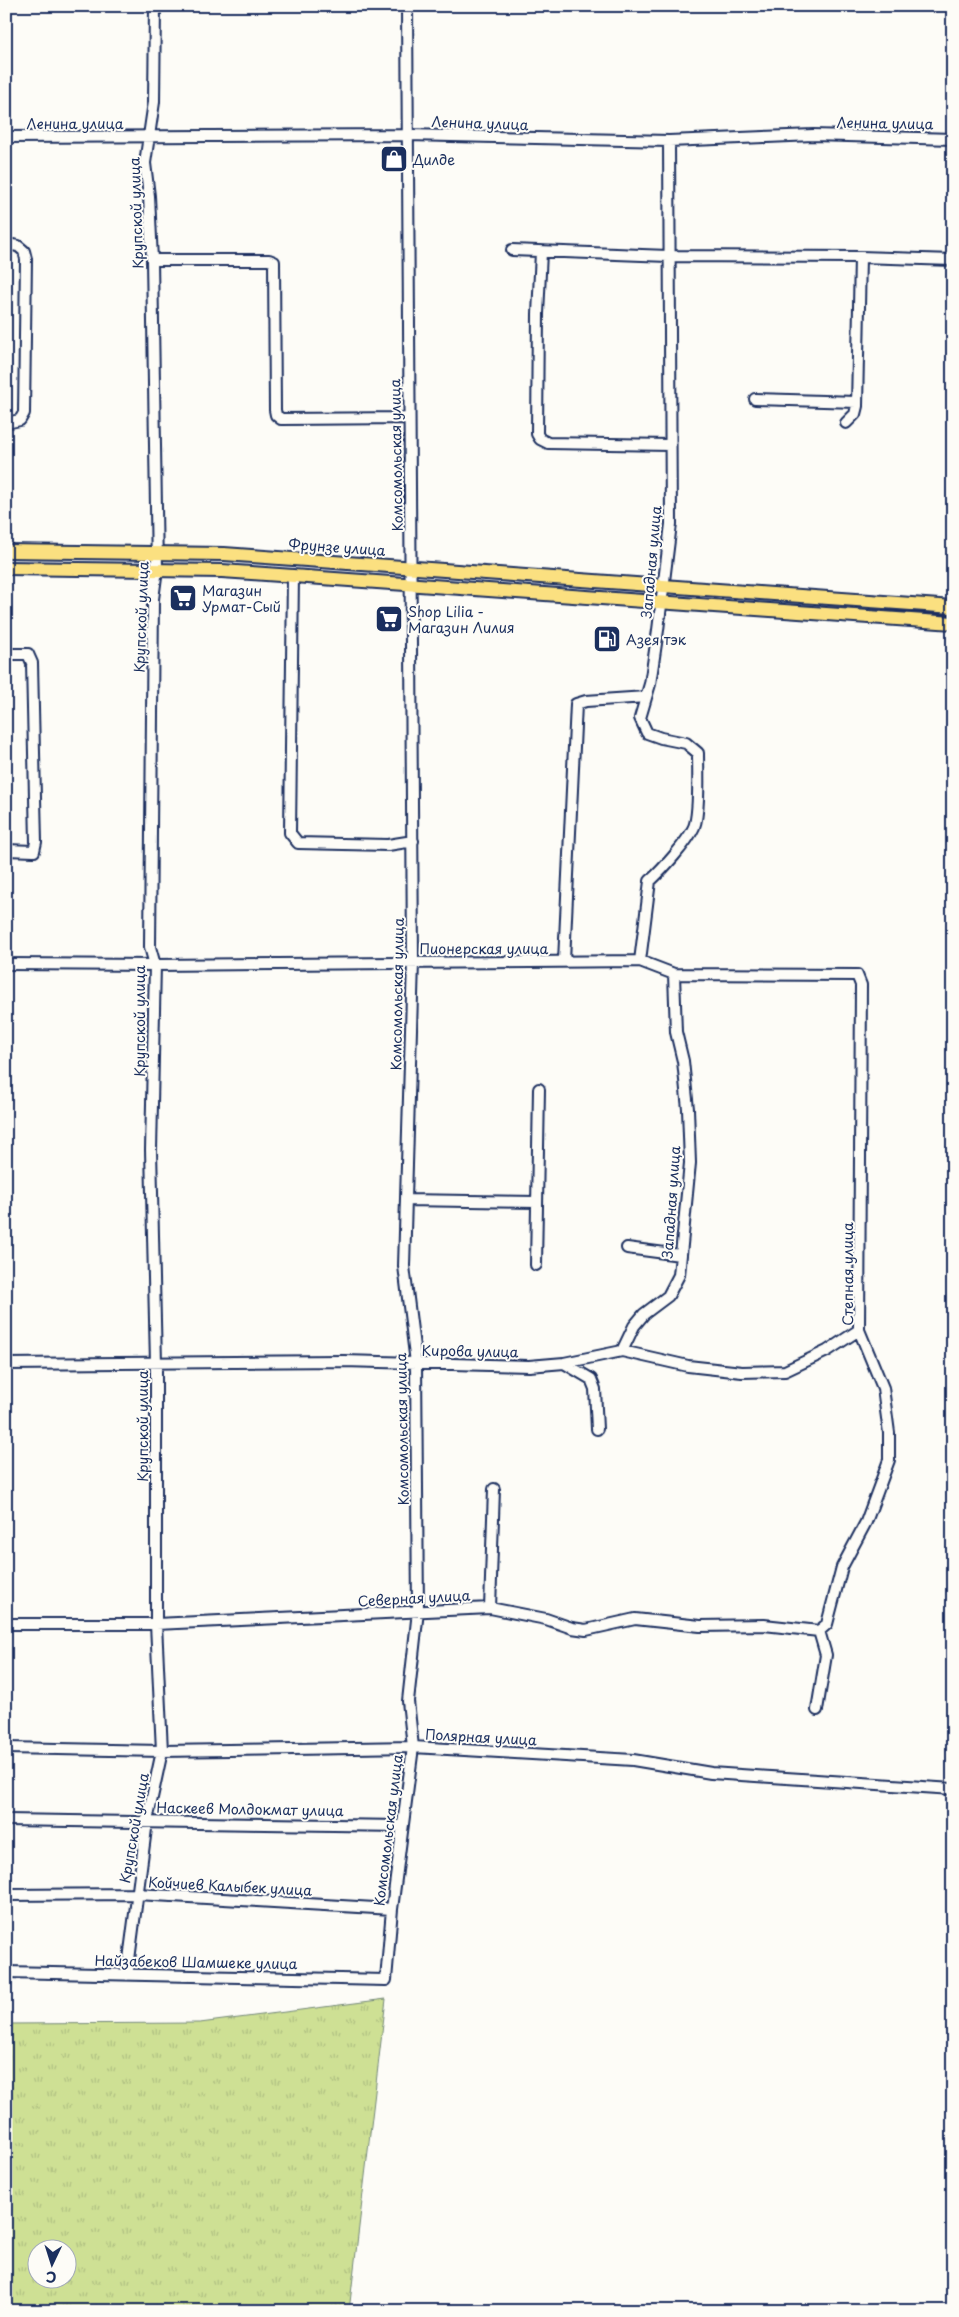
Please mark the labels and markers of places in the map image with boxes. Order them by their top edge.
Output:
shop icon: Дилде [379,144,409,174]
place label: Дилде [412,149,455,170]
place label: Магазин Урмат-Сый [202,580,281,617]
supermarket icon: Магазин Урмат-Сый [168,583,198,613]
place label: Shop Lilia - Магазин Лилия [408,601,515,638]
supermarket icon: Shop Lilia - Магазин Лилия [374,604,404,634]
fuel station icon: Азея тэк [592,624,622,654]
place label: Азея тэк [626,629,687,650]

